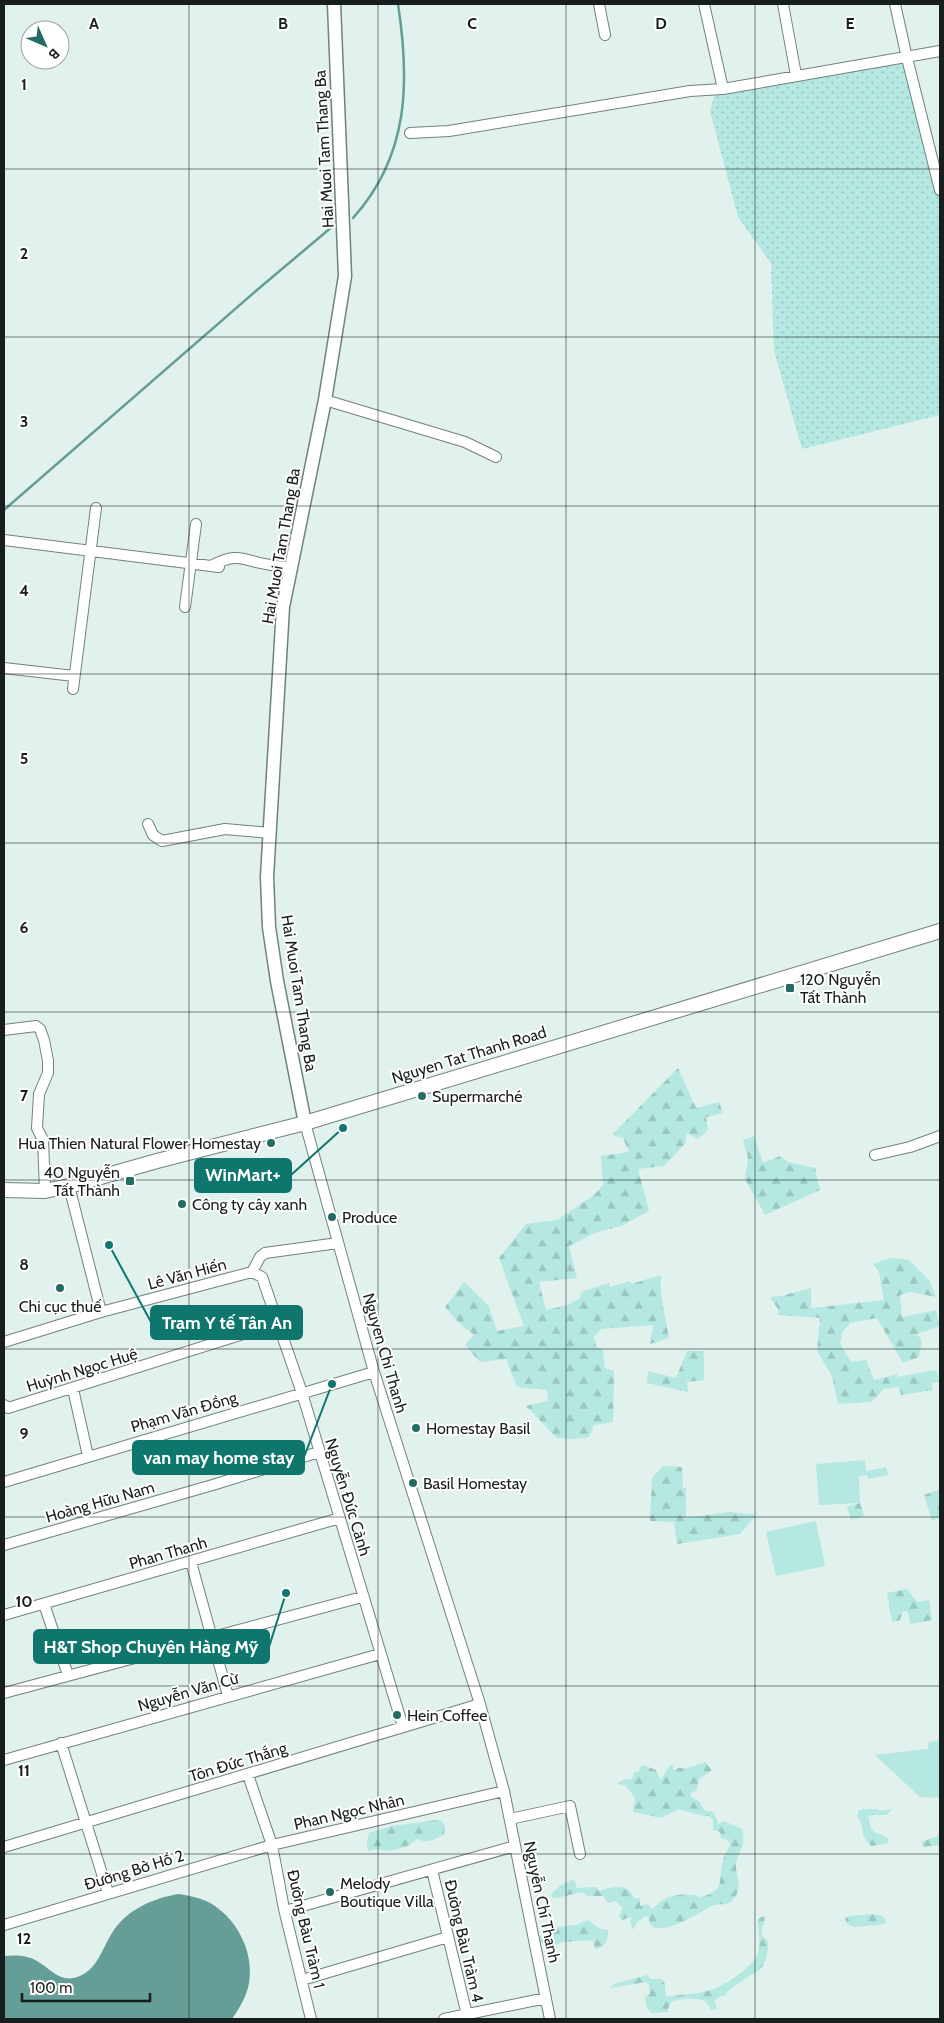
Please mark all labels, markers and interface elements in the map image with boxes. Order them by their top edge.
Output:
text: A [89,14,99,33]
text: B [278,14,288,33]
text: C [467,14,477,33]
text: D [655,14,667,33]
text: E [845,14,855,33]
north arrow [20,20,70,70]
text: B [45,45,64,64]
street label: Hai Muoi Tam Thang Ba [310,69,338,228]
text: 1 [21,75,27,94]
text: 2 [20,244,28,263]
text: 3 [20,412,28,431]
street label: Hai Muoi Tam Thang Ba [258,466,304,626]
text: 4 [19,581,29,600]
text: 5 [20,749,28,768]
street label: Hai Muoi Tam Thang Ba [277,913,321,1073]
text: 6 [20,918,29,937]
place label: 120 Nguyễn Tất Thành [800,970,881,1007]
marker: 120 Nguyễn Tất Thành [784,982,796,994]
street label: Nguyen Tat Thanh Road [389,1022,549,1088]
text: 7 [20,1086,29,1105]
place label: Supermarché [432,1087,522,1106]
marker: Supermarché [416,1090,428,1102]
place label: Hua Thien Natural Flower Homestay [18,1134,261,1153]
marker: Hua Thien Natural Flower Homestay [265,1137,277,1149]
callout: WinMart+ [195,1159,291,1192]
place label: 40 Nguyễn Tất Thành [44,1163,120,1200]
text: WinMart+ [205,1164,281,1186]
marker: 40 Nguyễn Tất Thành [124,1175,136,1187]
place label: Công ty cây xanh [192,1195,307,1214]
marker: Công ty cây xanh [176,1198,188,1210]
place label: Produce [342,1208,397,1227]
marker: Produce [326,1211,338,1223]
street label: Lê Văn Hiến [146,1254,228,1294]
text: 8 [19,1255,29,1274]
marker: Chi cục thuế [54,1282,66,1294]
street label: Nguyen Chi Thanh [359,1291,411,1415]
place label: Chi cục thuế [19,1297,102,1316]
callout: Trạm Y tế Tân An [151,1306,302,1339]
text: Trạm Y tế Tân An [162,1312,292,1334]
street label: Huỳnh Ngọc Huệ [24,1344,140,1396]
street label: Phạm Văn Đồng [129,1387,240,1436]
place label: Homestay Basil [426,1419,530,1438]
marker: Homestay Basil [410,1422,422,1434]
text: 9 [20,1424,29,1443]
street label: Nguyễn Đức Cảnh [321,1436,375,1558]
callout: van may home stay [133,1441,304,1474]
text: van may home stay [144,1447,295,1469]
place label: Basil Homestay [423,1474,527,1493]
street label: Hoàng Hữu Nam [43,1477,157,1527]
marker: Basil Homestay [407,1477,419,1489]
street label: Phan Thanh [127,1533,209,1573]
text: 10 [15,1592,33,1611]
callout: H&T Shop Chuyên Hàng Mỹ [34,1630,269,1663]
text: H&T Shop Chuyên Hàng Mỹ [44,1636,259,1658]
street label: Nguyễn Văn Cừ [136,1668,242,1715]
place label: Hein Coffee [407,1706,487,1725]
marker: Hein Coffee [391,1709,403,1721]
street label: Tôn Đức Thắng [187,1738,290,1786]
text: 11 [18,1761,30,1780]
street label: Phan Ngọc Nhân [292,1790,406,1834]
street label: Nguyễn Chí Thanh [520,1839,564,1965]
street label: Đường Bờ Hồ 2 [82,1846,186,1894]
street label: Đường Bàu Tràm 1 [283,1868,329,1990]
place label: Melody Boutique Villa [340,1874,434,1911]
street label: Đường Bàu Tràm 4 [441,1878,487,2004]
marker: Melody Boutique Villa [324,1886,336,1898]
text: 12 [17,1929,31,1948]
scale bar [22,1970,150,2002]
text: 100 m [30,1979,72,1997]

